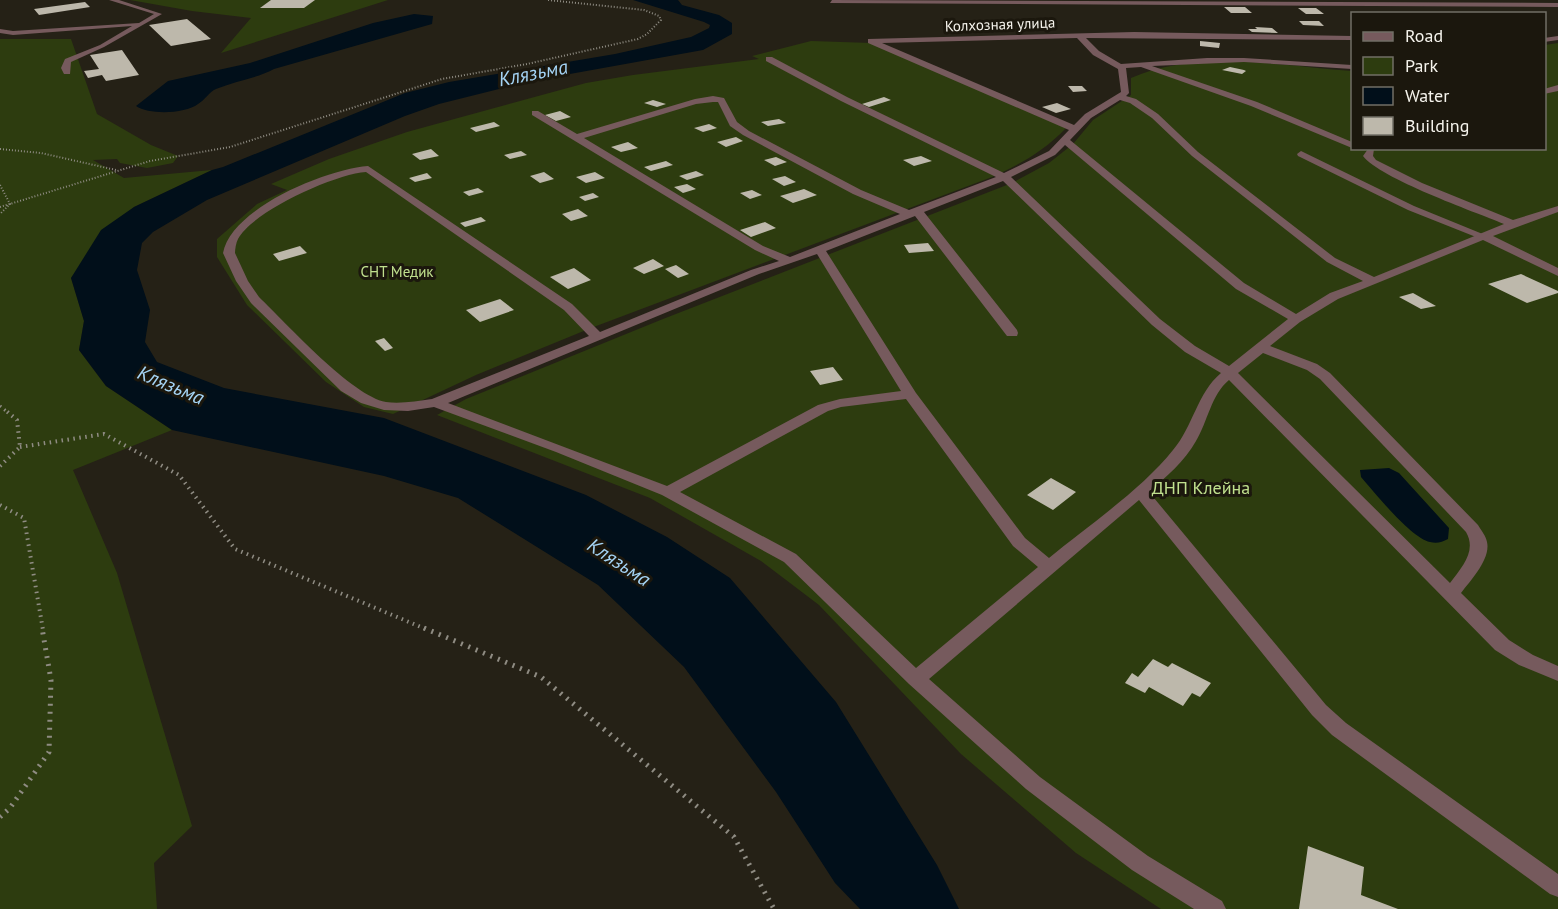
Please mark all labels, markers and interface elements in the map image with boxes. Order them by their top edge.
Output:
legend [1351,12,1546,150]
street label: Колхозная улица [944,13,1056,35]
text: Road [1405,24,1443,47]
water label: Клязьма [496,53,570,92]
text: Park [1405,54,1438,77]
text: Water [1405,84,1449,107]
text: Building [1405,114,1469,137]
park label: СНТ Медик [360,262,434,281]
water label: Клязьма [134,359,209,411]
park label: ДНП Клейна [1152,476,1250,499]
water label: Клязьма [583,532,656,592]

